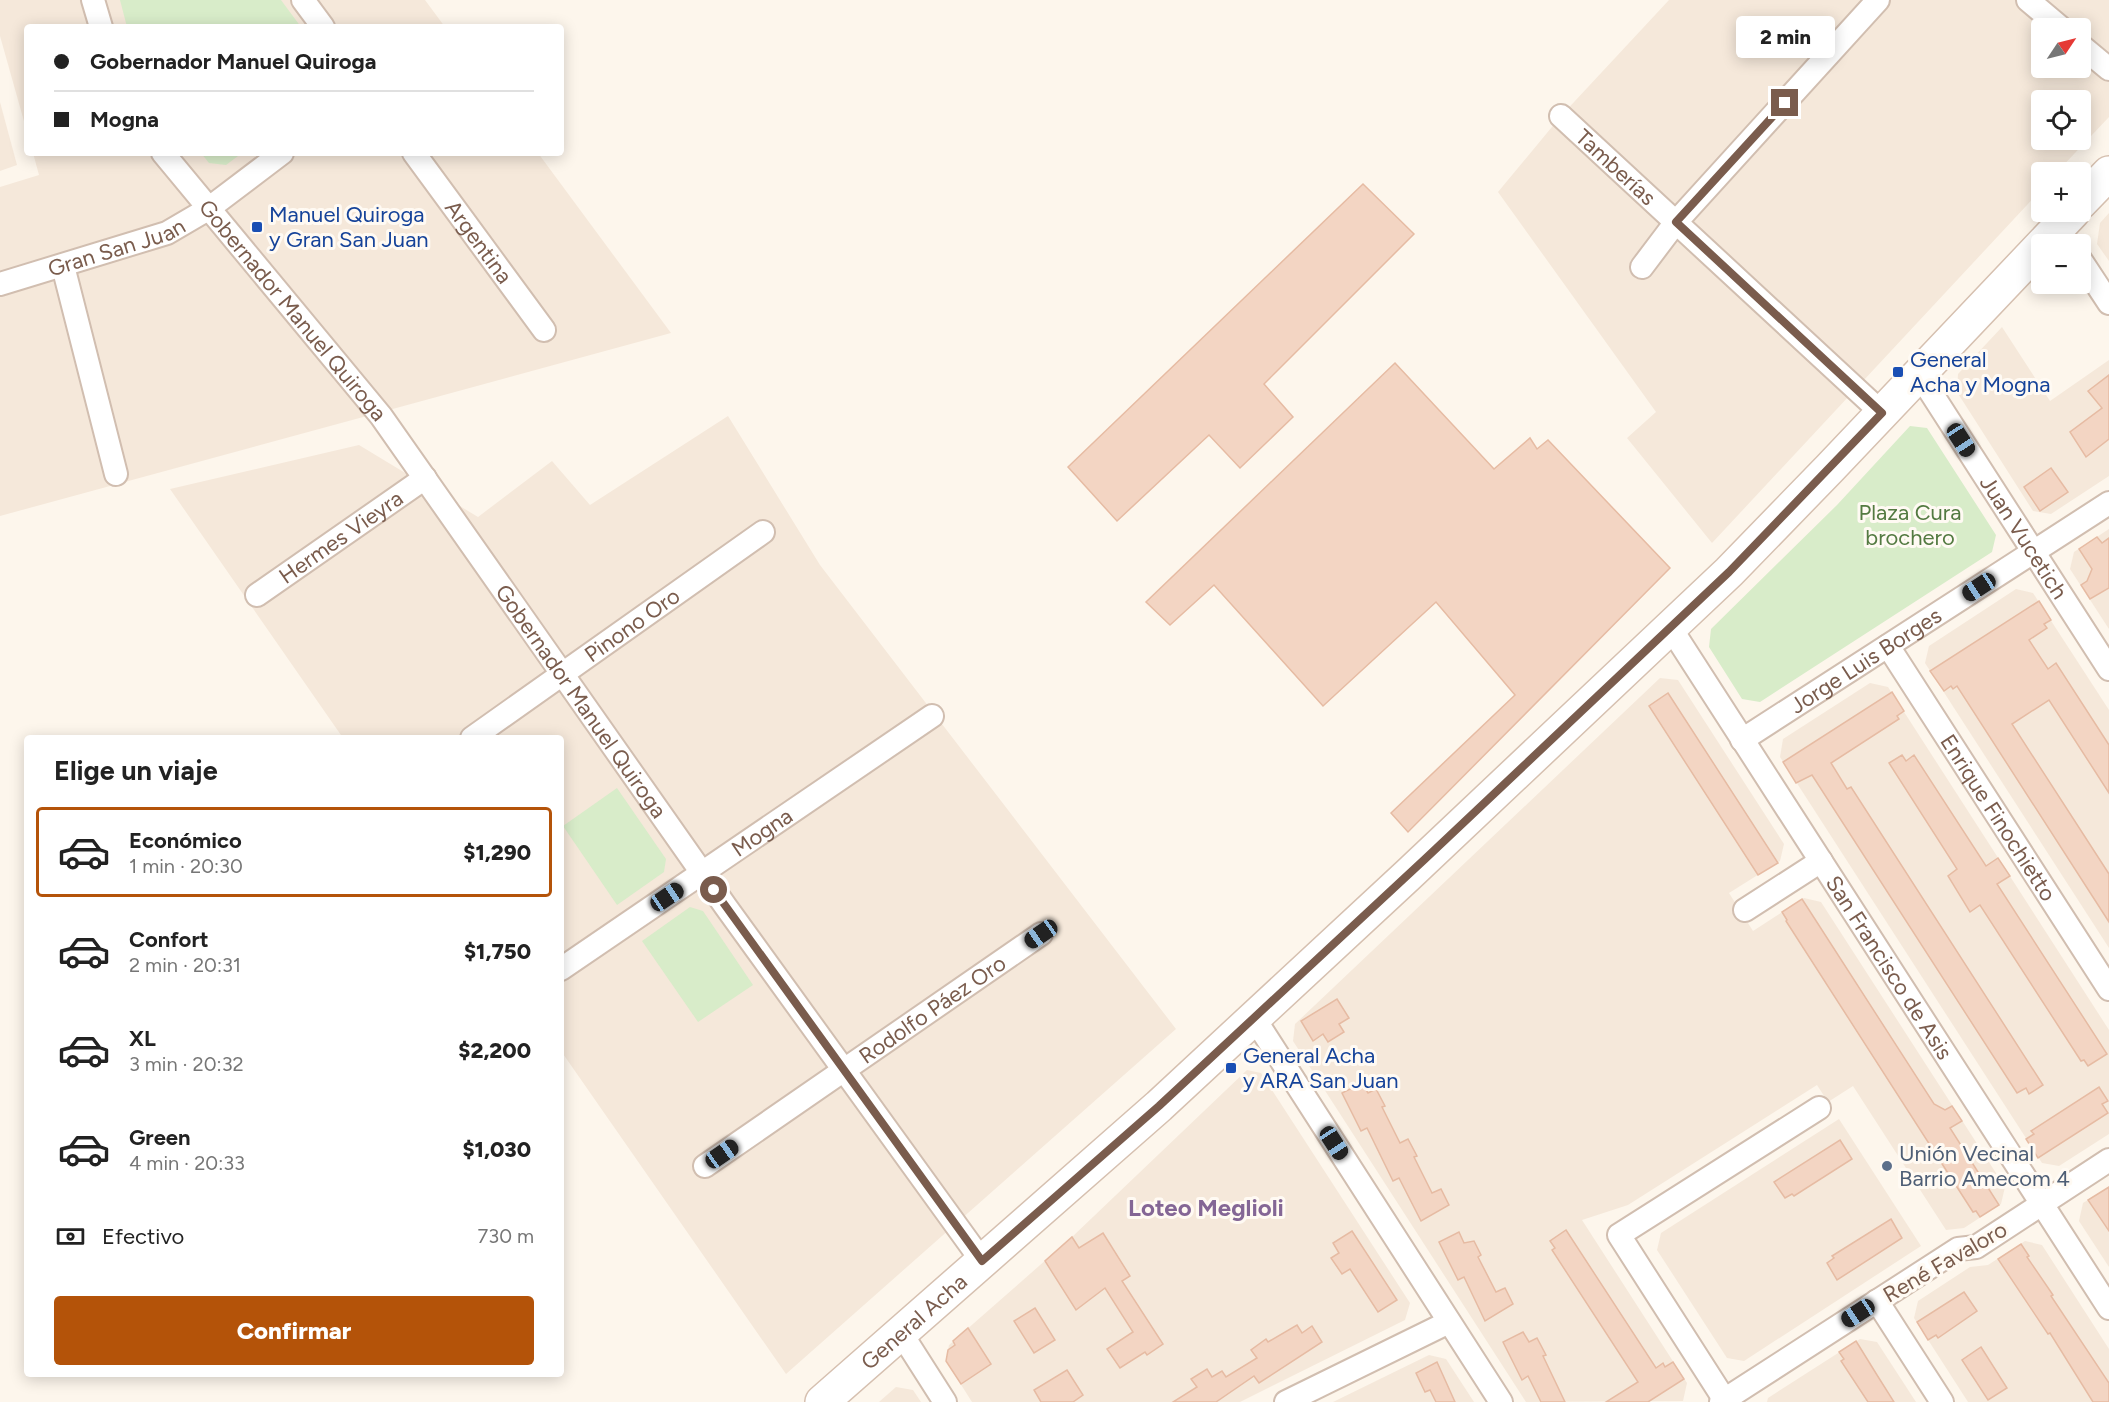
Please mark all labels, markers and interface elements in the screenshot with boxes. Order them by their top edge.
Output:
callout: 2 min [1736,16,1834,58]
north arrow [2031,18,2091,78]
map controls [2031,18,2091,294]
text: 2 min [1760,25,1811,49]
text: Gobernador Manuel Quiroga [90,48,377,75]
route end [1771,89,1798,116]
button: locate [2031,90,2091,150]
text: Mogna [90,106,159,133]
street label: Tamberías [1570,123,1662,211]
button: + [2031,162,2091,222]
street label: Gobernador Manuel Quiroga [194,194,393,426]
street label: Argentina [440,195,519,289]
place label: Manuel Quiroga y Gran San Juan [269,201,429,253]
street label: Gran San Juan [44,212,190,282]
marker: Manuel Quiroga y Gran San Juan [250,220,264,234]
button: − [2031,234,2091,294]
place label: General Acha y Mogna [1910,346,2050,398]
marker: General Acha y Mogna [1891,365,1905,379]
car [1944,420,1978,460]
street label: Juan Vucetich [1974,470,2074,604]
street label: Hermes Vieyra [274,484,408,589]
park label: Plaza Cura brochero [1858,499,1962,551]
car [1959,570,1999,604]
street label: Gobernador Manuel Quiroga [490,579,673,823]
street label: Pinono Oro [579,582,685,668]
street label: Jorge Luis Borges [1785,601,1946,719]
street label: Enrique Finochietto [1935,729,2062,906]
text: Elige un viaje [54,754,218,787]
street label: Mogna [726,802,797,862]
icon: car [57,825,111,879]
text: Económico [129,827,242,854]
text: $1,290 [463,839,531,866]
text: 1 min · 20:30 [129,854,243,878]
street label: San Francisco de Asis [1820,870,1959,1064]
route start [700,876,727,903]
car [647,879,687,915]
car [1021,916,1061,952]
icon: car [57,924,111,978]
text: Confort [129,926,209,953]
text: $1,750 [464,938,531,965]
street label: Rodolfo Páez Oro [853,949,1011,1069]
text: 2 min · 20:31 [129,953,241,977]
icon: car [57,1023,111,1077]
text: XL [129,1025,156,1052]
text: $2,200 [458,1037,531,1064]
place label: General Acha y ARA San Juan [1243,1042,1399,1094]
text: 3 min · 20:32 [129,1052,244,1076]
marker: General Acha y ARA San Juan [1224,1061,1238,1075]
icon: car [57,1122,111,1176]
car [1317,1123,1351,1163]
text: Green [129,1124,191,1151]
text: $1,030 [463,1136,531,1163]
car [702,1136,742,1172]
place label: Unión Vecinal Barrio Amecom 4 [1899,1140,2070,1192]
text: 4 min · 20:33 [129,1151,245,1175]
marker: Unión Vecinal Barrio Amecom 4 [1880,1159,1894,1173]
district label: Loteo Meglioli [1128,1193,1284,1222]
street label: René Favaloro [1878,1216,2012,1308]
icon: cash [54,1220,87,1253]
text: Efectivo [102,1223,184,1250]
text: 730 m [478,1224,534,1248]
street label: General Acha [855,1268,972,1375]
button: Confirmar [54,1296,534,1365]
car [1838,1296,1878,1330]

